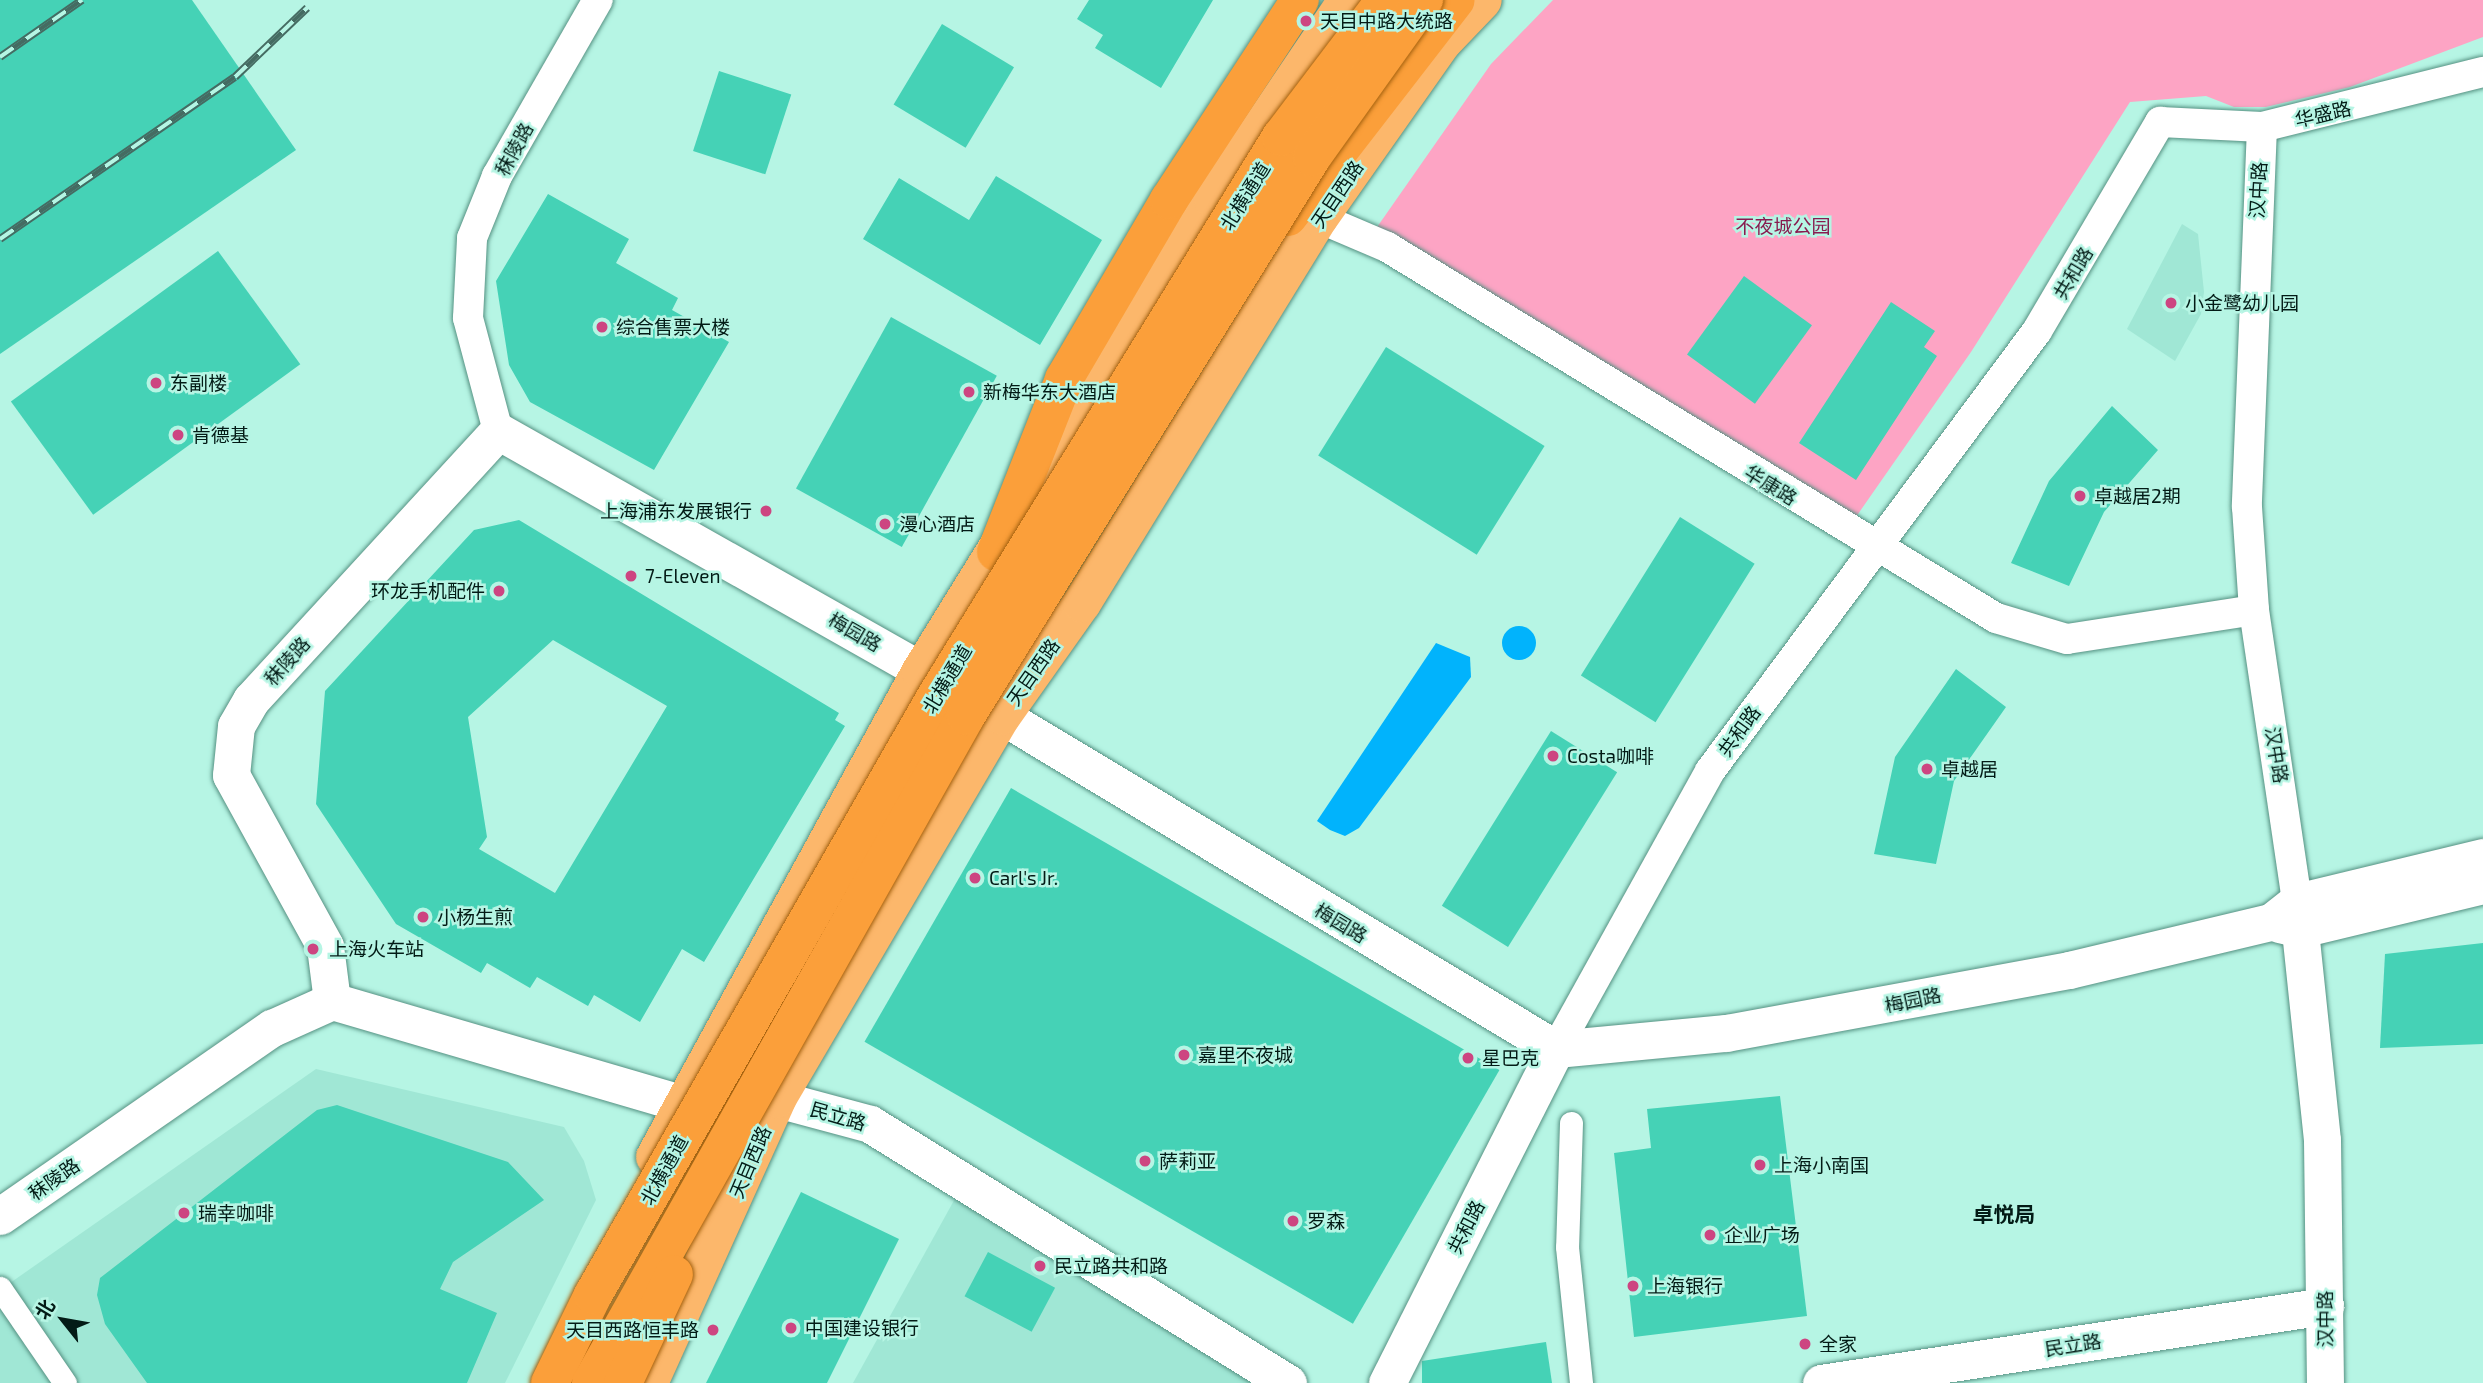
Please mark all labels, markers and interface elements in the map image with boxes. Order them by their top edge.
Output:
place label: 天目中路大统路 [1320,10,1453,32]
marker: 天目中路大统路 [1298,13,1314,29]
street label: 华盛路 [2293,96,2353,132]
street label: 秣陵路 [490,119,538,179]
street label: 天目西路 [1306,156,1368,232]
street label: 北横通道 [1215,158,1275,234]
street label: 汉中路 [2245,161,2271,219]
park label: 不夜城公园 [1736,215,1830,237]
street label: 共和路 [2049,243,2097,303]
place label: 小金鹭幼儿园 [2185,292,2299,314]
marker: 小金鹭幼儿园 [2163,295,2179,311]
place label: 综合售票大楼 [616,316,730,338]
marker: 综合售票大楼 [594,319,610,335]
place label: 东副楼 [170,372,227,394]
marker: 东副楼 [148,375,164,391]
place label: 新梅华东大酒店 [983,381,1116,403]
marker: 新梅华东大酒店 [961,384,977,400]
place label: 肯德基 [192,424,249,446]
marker: 肯德基 [170,427,186,443]
street label: 华康路 [1741,460,1801,510]
place label: 卓越居2期 [2094,485,2181,507]
marker: 卓越居2期 [2072,488,2088,504]
place label: 上海浦东发展银行 [600,500,752,522]
marker: 上海浦东发展银行 [758,503,774,519]
place label: 漫心酒店 [899,513,975,535]
marker: 漫心酒店 [877,516,893,532]
place label: 7-Eleven [645,565,720,587]
marker: 7-Eleven [623,568,639,584]
place label: 环龙手机配件 [371,580,485,602]
marker: 环龙手机配件 [491,583,507,599]
street label: 梅园路 [825,608,885,656]
street label: 秣陵路 [259,632,315,690]
street label: 天目西路 [1002,634,1064,710]
street label: 北横通道 [918,641,976,717]
street label: 共和路 [1713,701,1765,761]
street label: 汉中路 [2261,725,2293,785]
place label: Costa咖啡 [1567,745,1654,767]
marker: Costa咖啡 [1545,748,1561,764]
place label: 卓越居 [1941,758,1998,780]
marker: 卓越居 [1919,761,1935,777]
place label: Carl's Jr. [989,867,1058,889]
marker: Carl's Jr. [967,870,983,886]
street label: 梅园路 [1311,899,1371,947]
place label: 小杨生煎 [437,906,513,928]
marker: 小杨生煎 [415,909,431,925]
place label: 上海火车站 [329,938,424,960]
marker: 上海火车站 [303,939,323,959]
street label: 梅园路 [1883,983,1943,1017]
place label: 嘉里不夜城 [1198,1044,1293,1066]
marker: 嘉里不夜城 [1176,1047,1192,1063]
place label: 星巴克 [1482,1047,1539,1069]
marker: 星巴克 [1460,1050,1476,1066]
street label: 民立路 [807,1097,869,1135]
street label: 天目西路 [725,1123,775,1201]
street label: 北横通道 [636,1131,692,1209]
place label: 萨莉亚 [1159,1150,1216,1172]
street label: 秣陵路 [24,1153,84,1205]
marker: 萨莉亚 [1137,1153,1153,1169]
place label: 上海小南国 [1774,1154,1869,1176]
marker: 上海小南国 [1752,1157,1768,1173]
street label: 共和路 [1443,1196,1489,1258]
district label: 卓悦局 [1973,1201,2035,1227]
place label: 瑞幸咖啡 [198,1202,274,1224]
marker: 瑞幸咖啡 [176,1205,192,1221]
place label: 罗森 [1307,1210,1345,1232]
marker: 罗森 [1285,1213,1301,1229]
place label: 企业广场 [1724,1224,1800,1246]
marker: 企业广场 [1702,1227,1718,1243]
place label: 民立路共和路 [1054,1255,1168,1277]
marker: 民立路共和路 [1032,1258,1048,1274]
place label: 上海银行 [1647,1275,1723,1297]
marker: 上海银行 [1625,1278,1641,1294]
north arrow [28,1285,98,1355]
street label: 汉中路 [2314,1291,2336,1347]
text: 北 [30,1295,59,1323]
place label: 中国建设银行 [805,1317,919,1339]
place label: 天目西路恒丰路 [566,1319,699,1341]
marker: 中国建设银行 [783,1320,799,1336]
marker: 天目西路恒丰路 [705,1322,721,1338]
street label: 民立路 [2043,1329,2103,1361]
place label: 全家 [1819,1333,1857,1355]
marker: 全家 [1797,1336,1813,1352]

